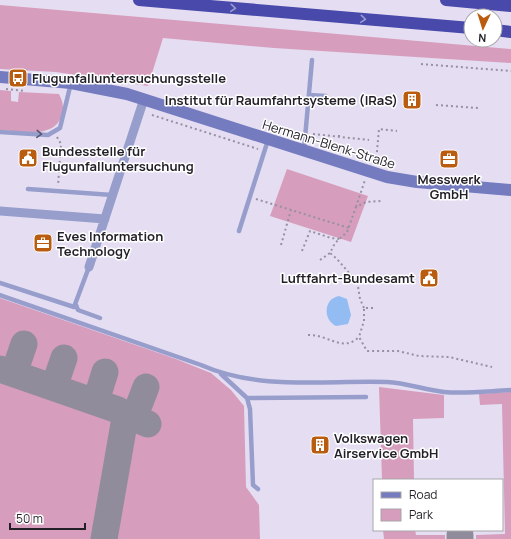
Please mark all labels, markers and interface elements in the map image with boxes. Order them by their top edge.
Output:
one-way arrow [230,4,236,13]
north arrow [463,8,503,48]
one-way arrow [360,15,366,24]
text: N [478,31,487,46]
bus stop icon: Flugunfalluntersuchungsstelle [7,67,29,89]
place label: Flugunfalluntersuchungsstelle [32,69,226,87]
building icon: Institut für Raumfahrtsysteme (IRaS) [401,89,423,111]
place label: Institut für Raumfahrtsysteme (IRaS) [165,91,398,109]
street label: Hermann-Blenk-Straße [260,115,398,173]
one-way arrow [36,130,42,139]
place label: Bundesstelle für Flugunfalluntersuchung [42,142,194,175]
public building icon: Bundesstelle für Flugunfalluntersuchung [17,147,39,169]
office icon: Messwerk GmbH [438,148,460,170]
place label: Messwerk GmbH [418,170,481,203]
place label: Eves Information Technology [57,227,163,260]
office icon: Eves Information Technology [32,232,54,254]
public building icon: Luftfahrt-Bundesamt [418,267,440,289]
place label: Luftfahrt-Bundesamt [281,269,415,287]
place label: Volkswagen Airservice GmbH [334,429,438,462]
building icon: Volkswagen Airservice GmbH [309,434,331,456]
legend [373,479,503,531]
text: Road [409,486,437,503]
scale bar [10,505,85,531]
text: Park [409,506,434,523]
text: 50 m [16,510,43,527]

